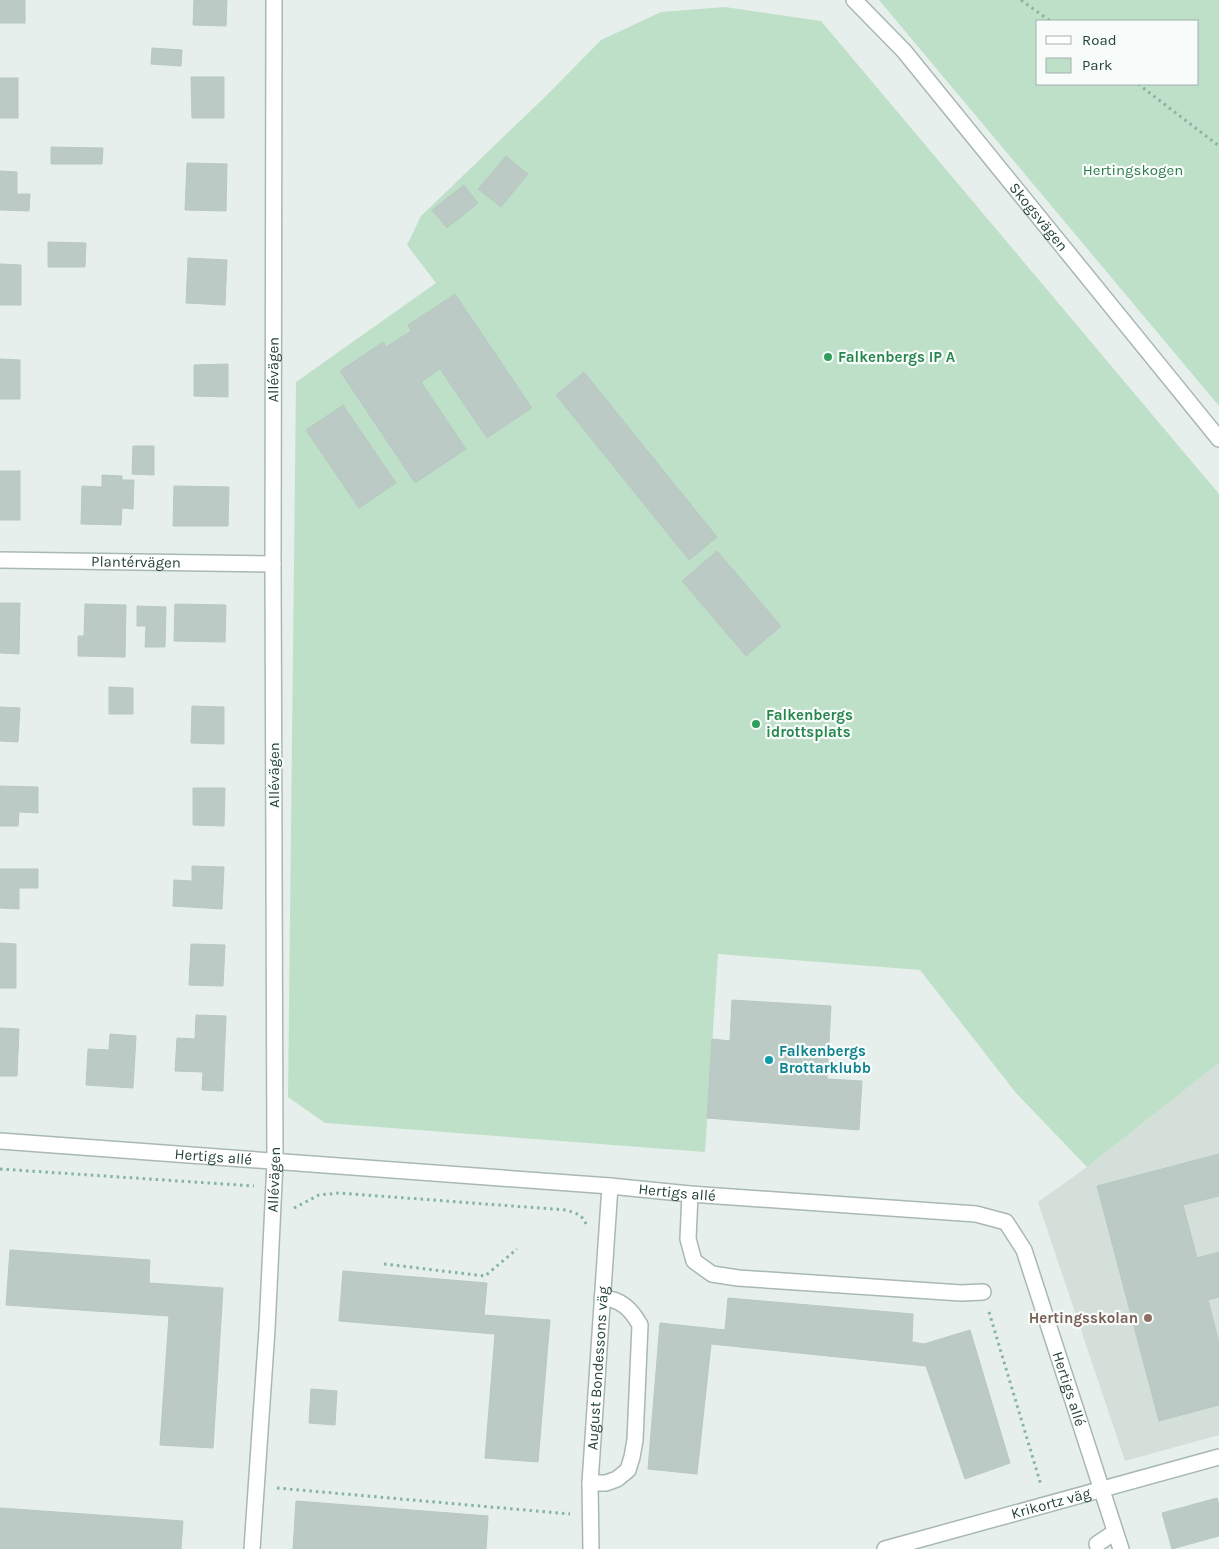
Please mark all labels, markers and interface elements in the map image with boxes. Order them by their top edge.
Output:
legend [1036,20,1199,85]
text: Road [1082,31,1117,49]
text: Park [1082,56,1112,74]
park label: Hertingskogen [1083,161,1183,179]
street label: Skogsvägen [1005,179,1072,255]
street label: Allévägen [264,337,282,403]
place label: Falkenbergs IP A [838,348,956,366]
marker: Falkenbergs IP A [822,351,834,363]
street label: Plantérvägen [91,552,181,572]
place label: Falkenbergs idrottsplats [766,706,853,741]
marker: Falkenbergs idrottsplats [750,718,762,730]
street label: Allévägen [265,742,283,808]
place label: Falkenbergs Brottarklubb [779,1042,871,1077]
marker: Falkenbergs Brottarklubb [763,1054,775,1066]
street label: Hertigs allé [174,1145,253,1169]
street label: Allévägen [264,1147,284,1213]
street label: Hertigs allé [638,1180,716,1205]
street label: August Bondessons väg [583,1285,612,1451]
place label: Hertingsskolan [1029,1309,1138,1327]
marker: Hertingsskolan [1142,1312,1154,1324]
street label: Hertigs allé [1048,1349,1090,1428]
street label: Krikortz väg [1009,1484,1093,1523]

